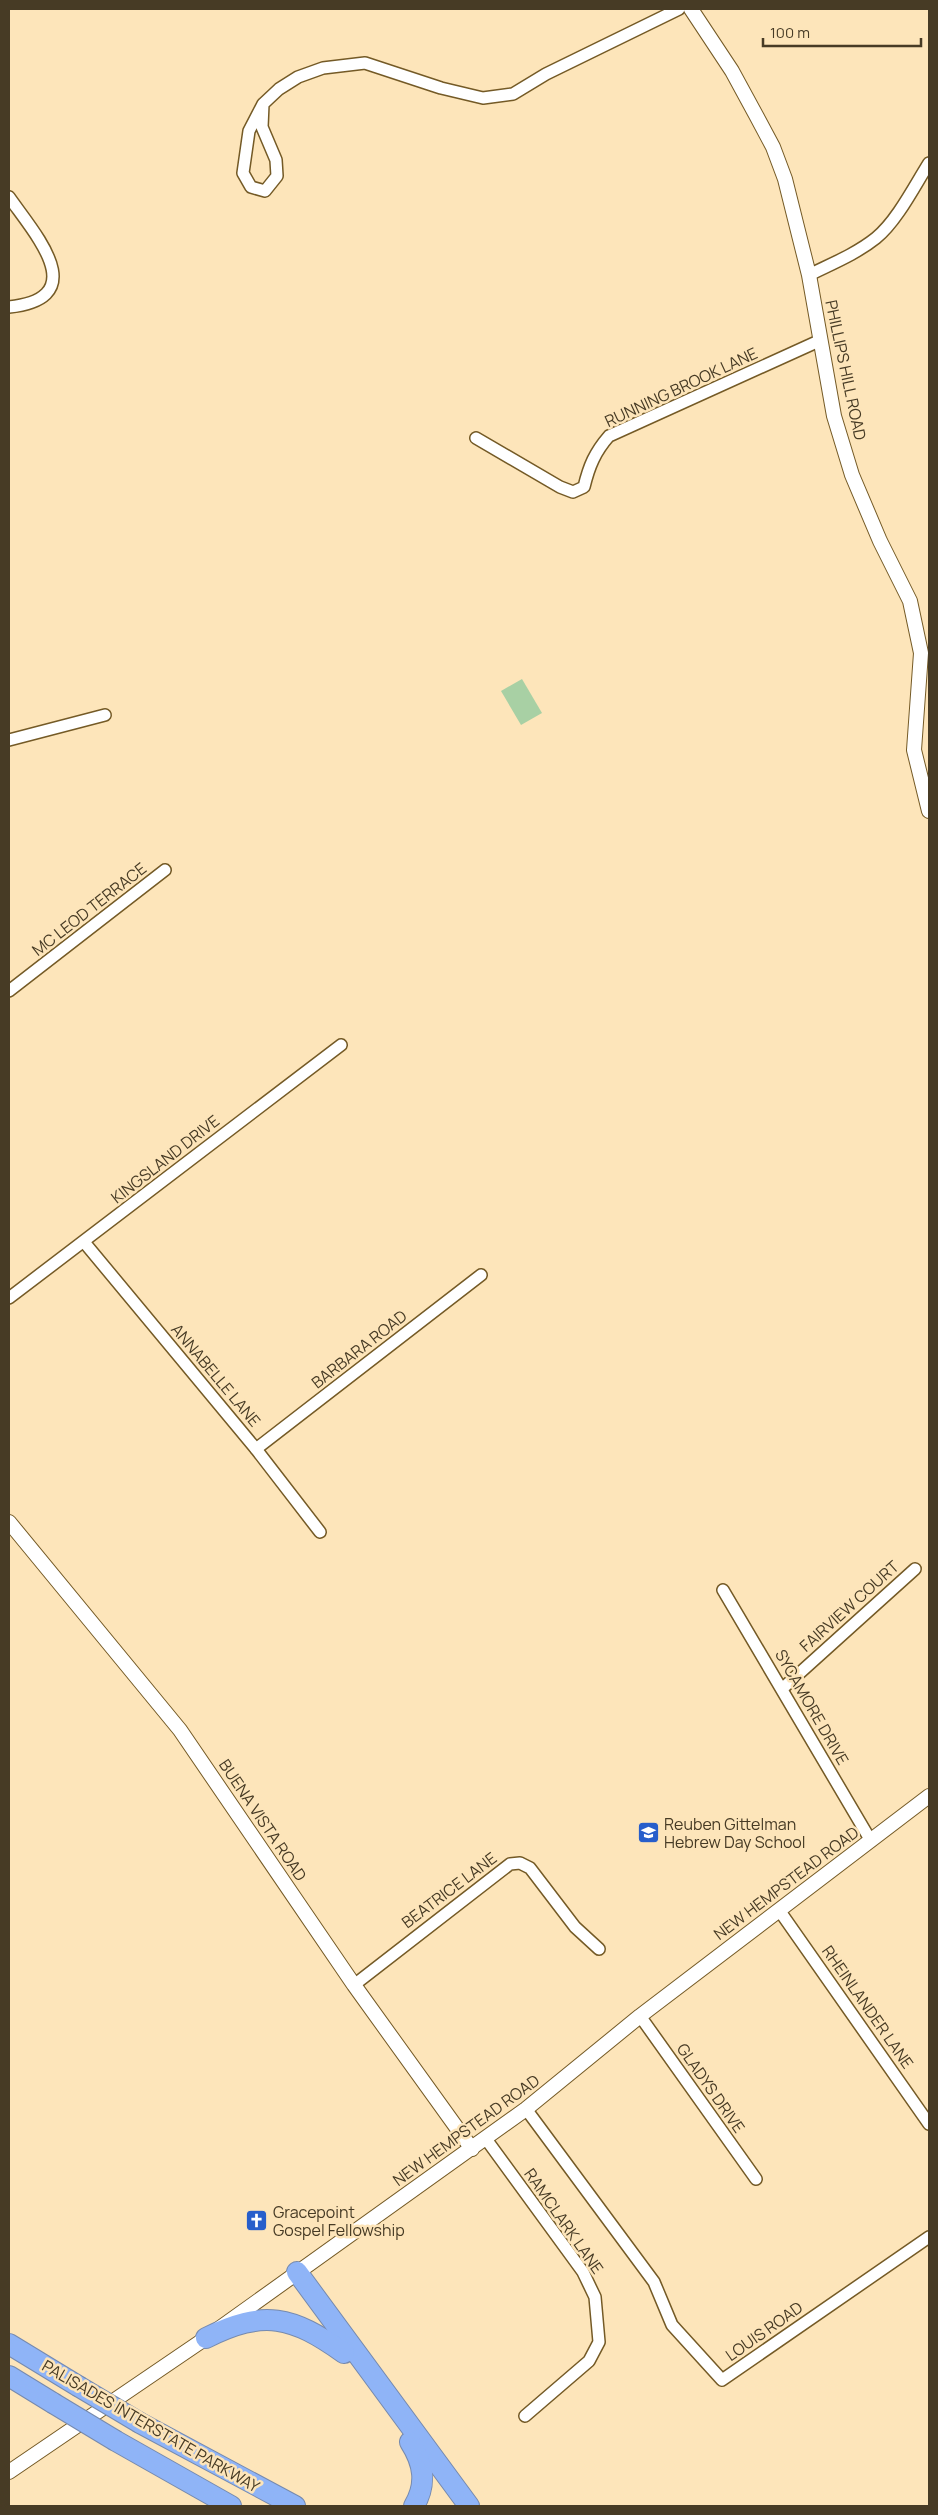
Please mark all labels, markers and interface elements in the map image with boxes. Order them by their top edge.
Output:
scale bar [763,15,920,47]
text: 100 m [770,22,810,43]
street label: PHILLIPS HILL ROAD [820,298,872,442]
street label: RUNNING BROOK LANE [601,342,761,432]
street label: MC LEOD TERRACE [27,857,151,961]
street label: KINGSLAND DRIVE [106,1110,224,1208]
street label: BARBARA ROAD [307,1305,412,1393]
street label: ANNABELLE LANE [166,1319,266,1431]
street label: FAIRVIEW COURT [795,1555,904,1656]
street label: SYCAMORE DRIVE [770,1645,854,1769]
street label: BUENA VISTA ROAD [214,1755,312,1885]
place label: Reuben Gittelman Hebrew Day School [664,1813,806,1853]
school or university icon: Reuben Gittelman Hebrew Day School [636,1821,660,1845]
street label: NEW HEMPSTEAD ROAD [709,1821,863,1945]
street label: BEATRICE LANE [397,1847,501,1933]
street label: RHEINLANDER LANE [817,1941,919,2073]
street label: GLADYS DRIVE [672,2039,750,2137]
street label: NEW HEMPSTEAD ROAD [388,2069,544,2191]
street label: RAMCLARK LANE [519,2164,609,2278]
place label: Gracepoint Gospel Fellowship [273,2201,405,2241]
church icon: Gracepoint Gospel Fellowship [245,2209,269,2233]
street label: LOUIS ROAD [721,2296,807,2366]
street label: PALISADES INTERSTATE PARKWAY [38,2355,264,2497]

